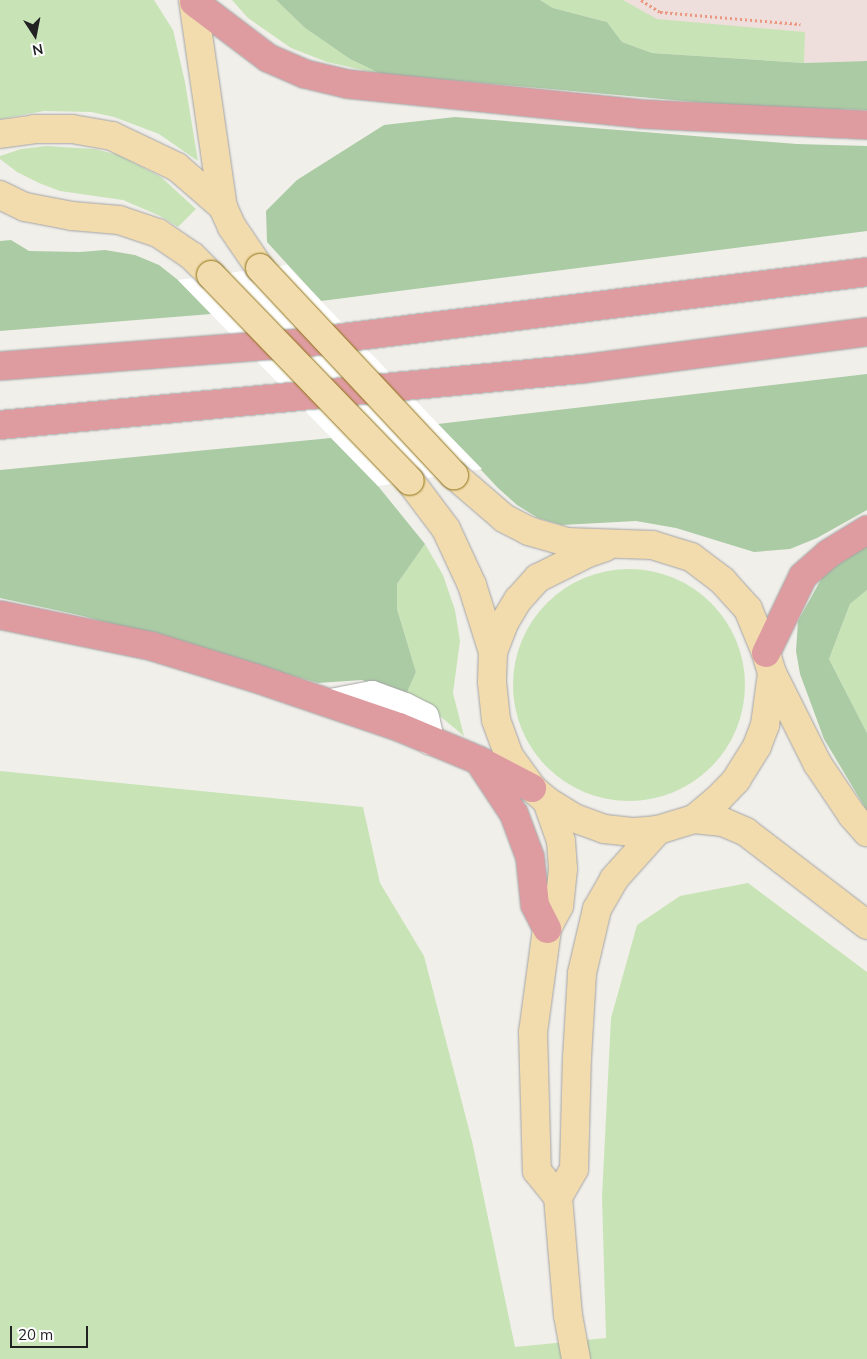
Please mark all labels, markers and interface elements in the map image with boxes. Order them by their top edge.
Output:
north arrow [10,10,60,60]
text: N [31,40,45,60]
scale bar [12,1316,90,1348]
text: 20 m [18,1325,53,1344]

